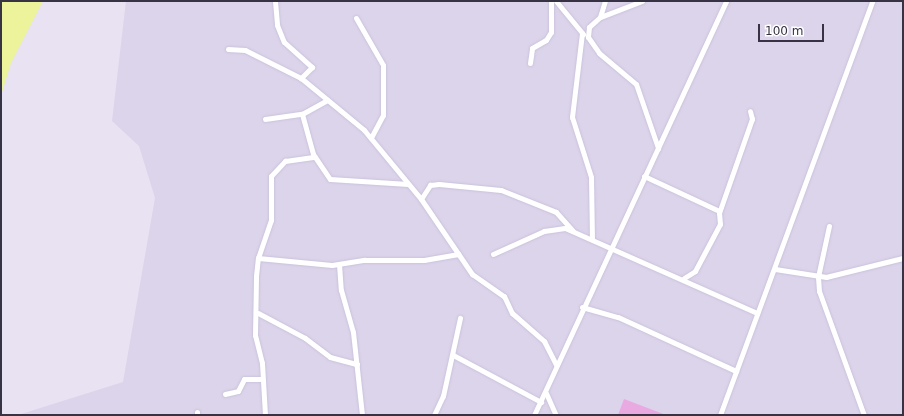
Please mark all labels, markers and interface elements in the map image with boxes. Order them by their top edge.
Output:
scale bar [760,16,826,42]
text: 100 m [765,24,803,38]

